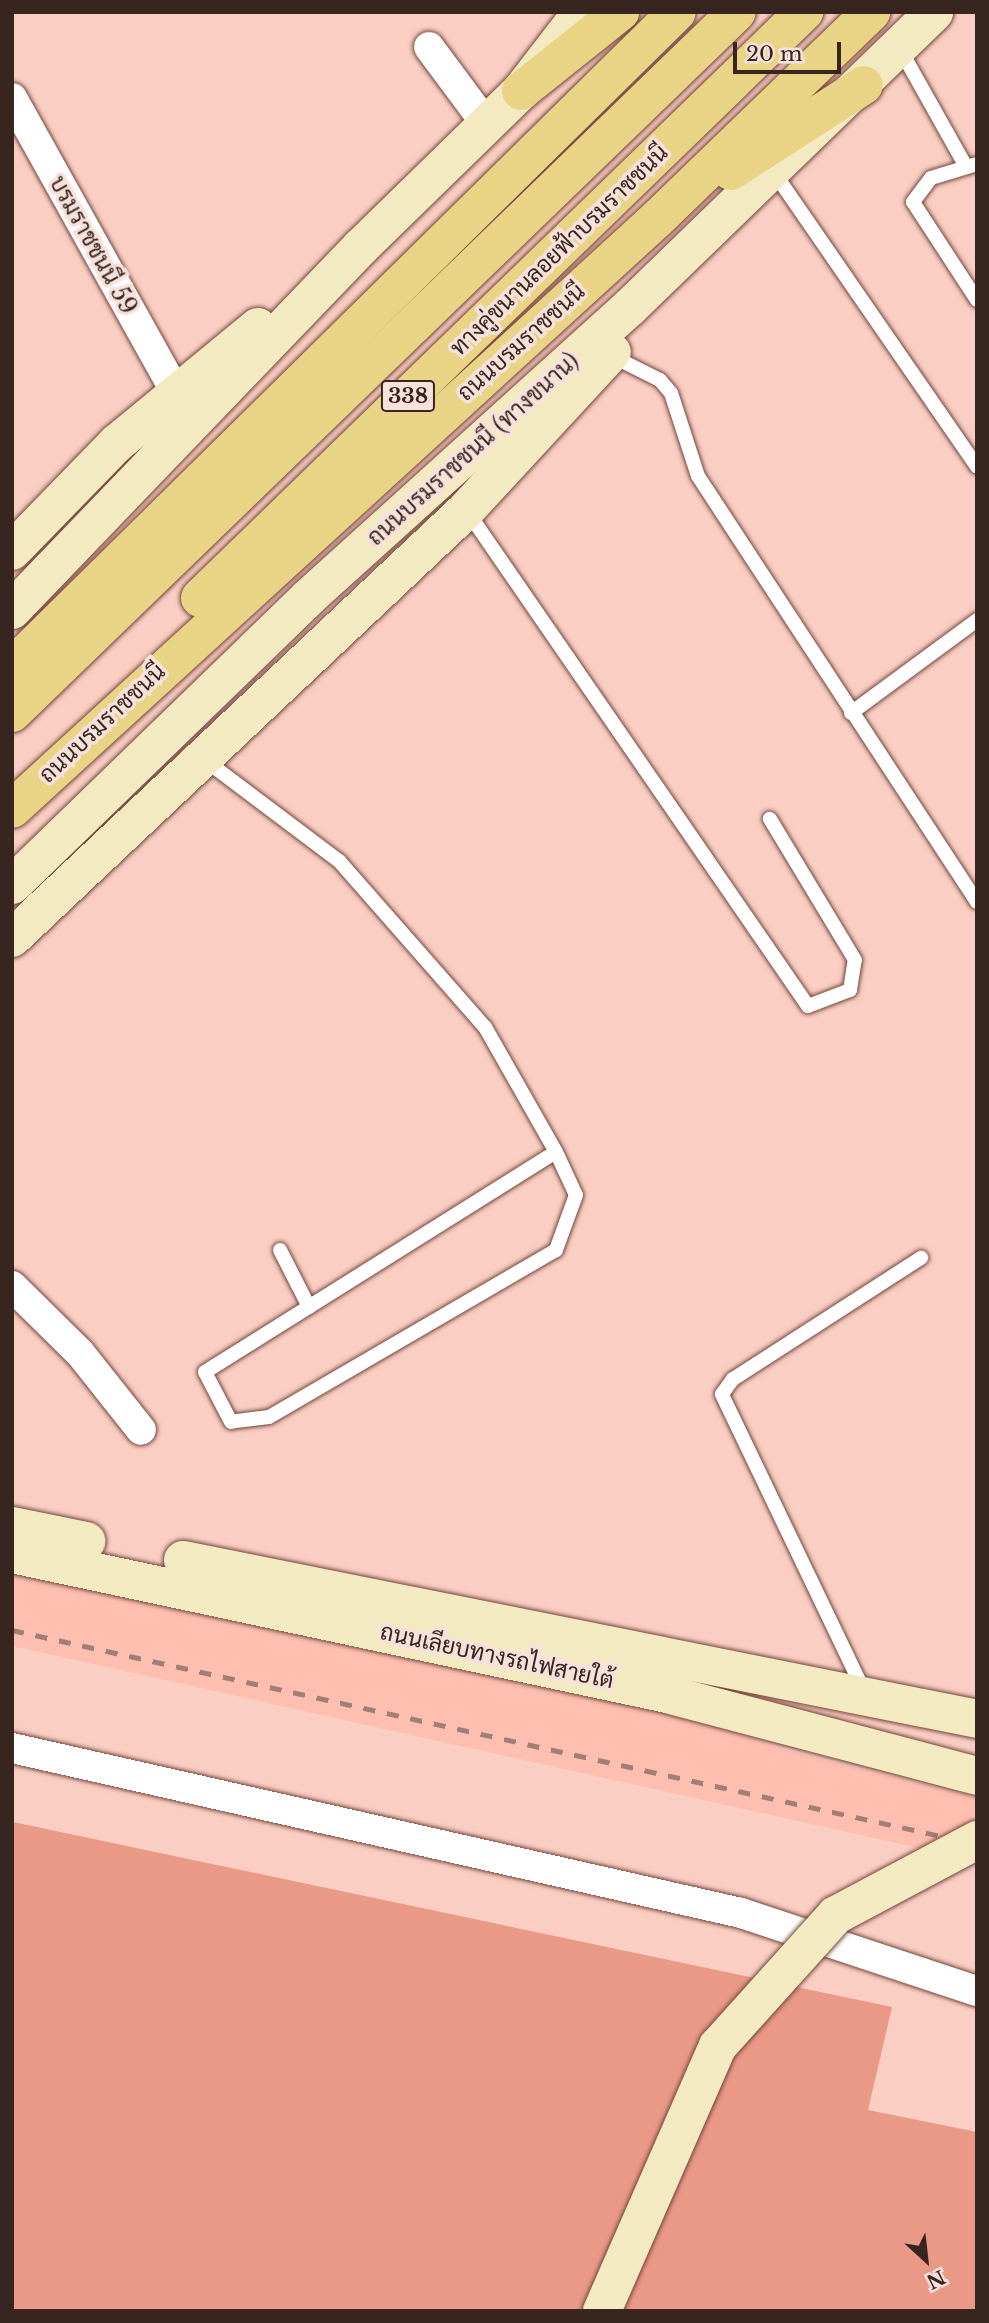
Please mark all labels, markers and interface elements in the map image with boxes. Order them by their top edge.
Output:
scale bar [737,28,846,72]
text: 20 m [746,41,803,67]
street label: ทางคู่ขนานลอยฟ้าบรมราชชนนี [444,139,674,361]
street label: บรมราชชนนี 59 [44,171,142,319]
street label: ถนนบรมราชชนนี [451,277,591,407]
street label: ถนนบรมราชชนนี (ทางขนาน) [362,347,584,551]
road number: 338 [380,378,436,414]
street label: ถนนบรมราชชนนี [33,658,171,788]
street label: ถนนเลียบทางรถไฟสายใต้ [378,1618,616,1694]
north arrow [891,2225,961,2295]
text: N [923,2265,949,2293]

